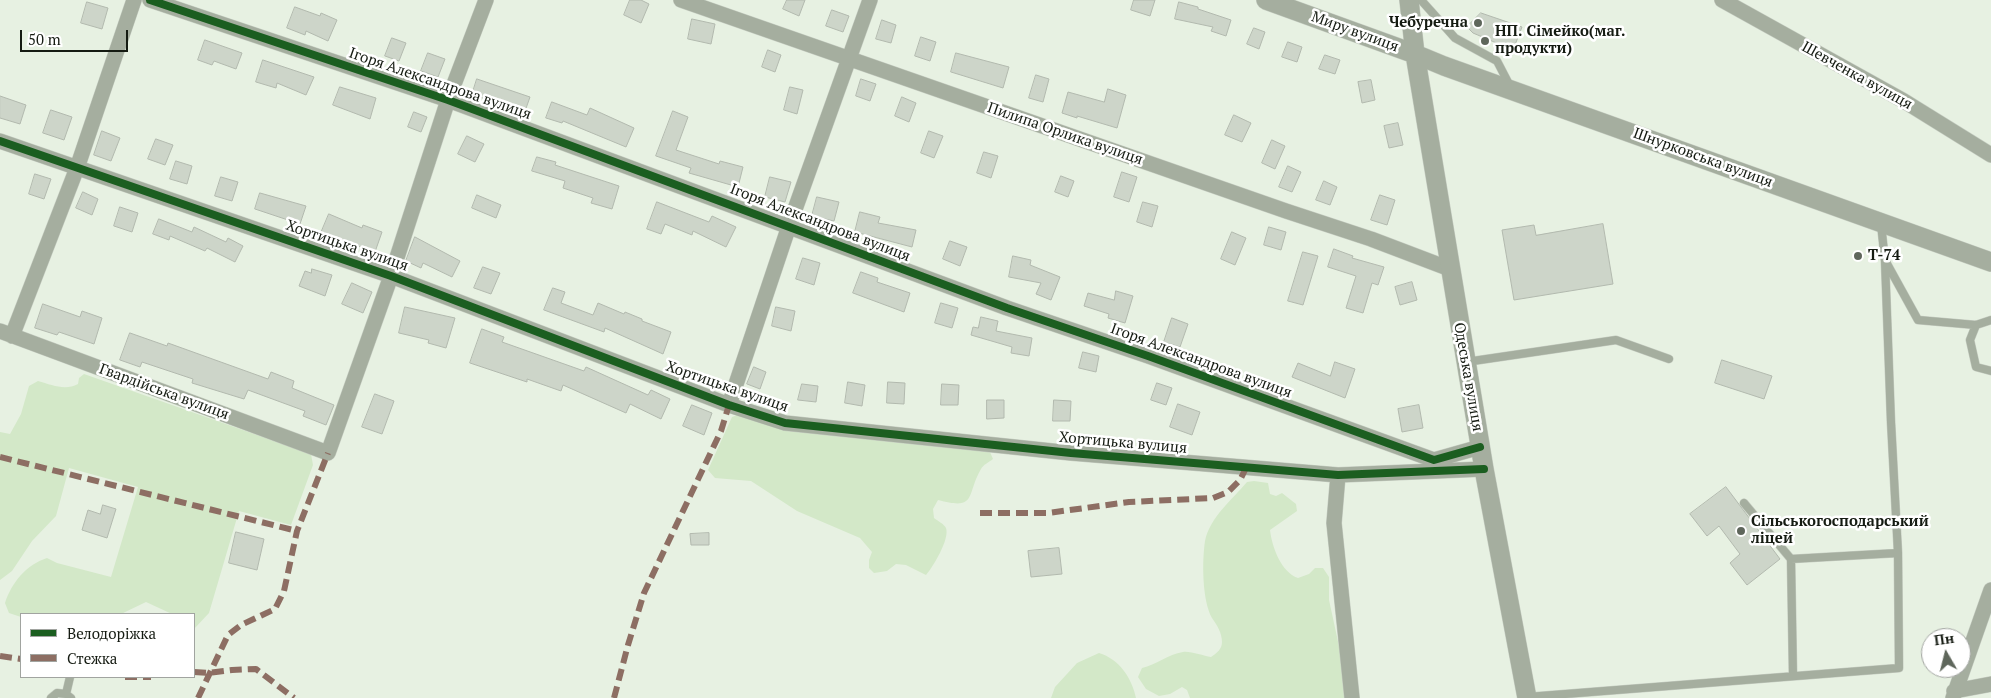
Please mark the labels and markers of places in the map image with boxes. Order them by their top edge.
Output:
place label: Чебуречна [1389,14,1468,32]
marker: Чебуречна [1472,17,1484,29]
place label: НП. Сімейко(маг. продукти) [1495,23,1625,58]
marker: НП. Сімейко(маг. продукти) [1479,35,1491,47]
place label: Т-74 [1868,247,1900,265]
marker: Т-74 [1852,250,1864,262]
place label: Сільськогосподарський ліцей [1751,513,1929,548]
marker: Сільськогосподарський ліцей [1735,525,1747,537]

